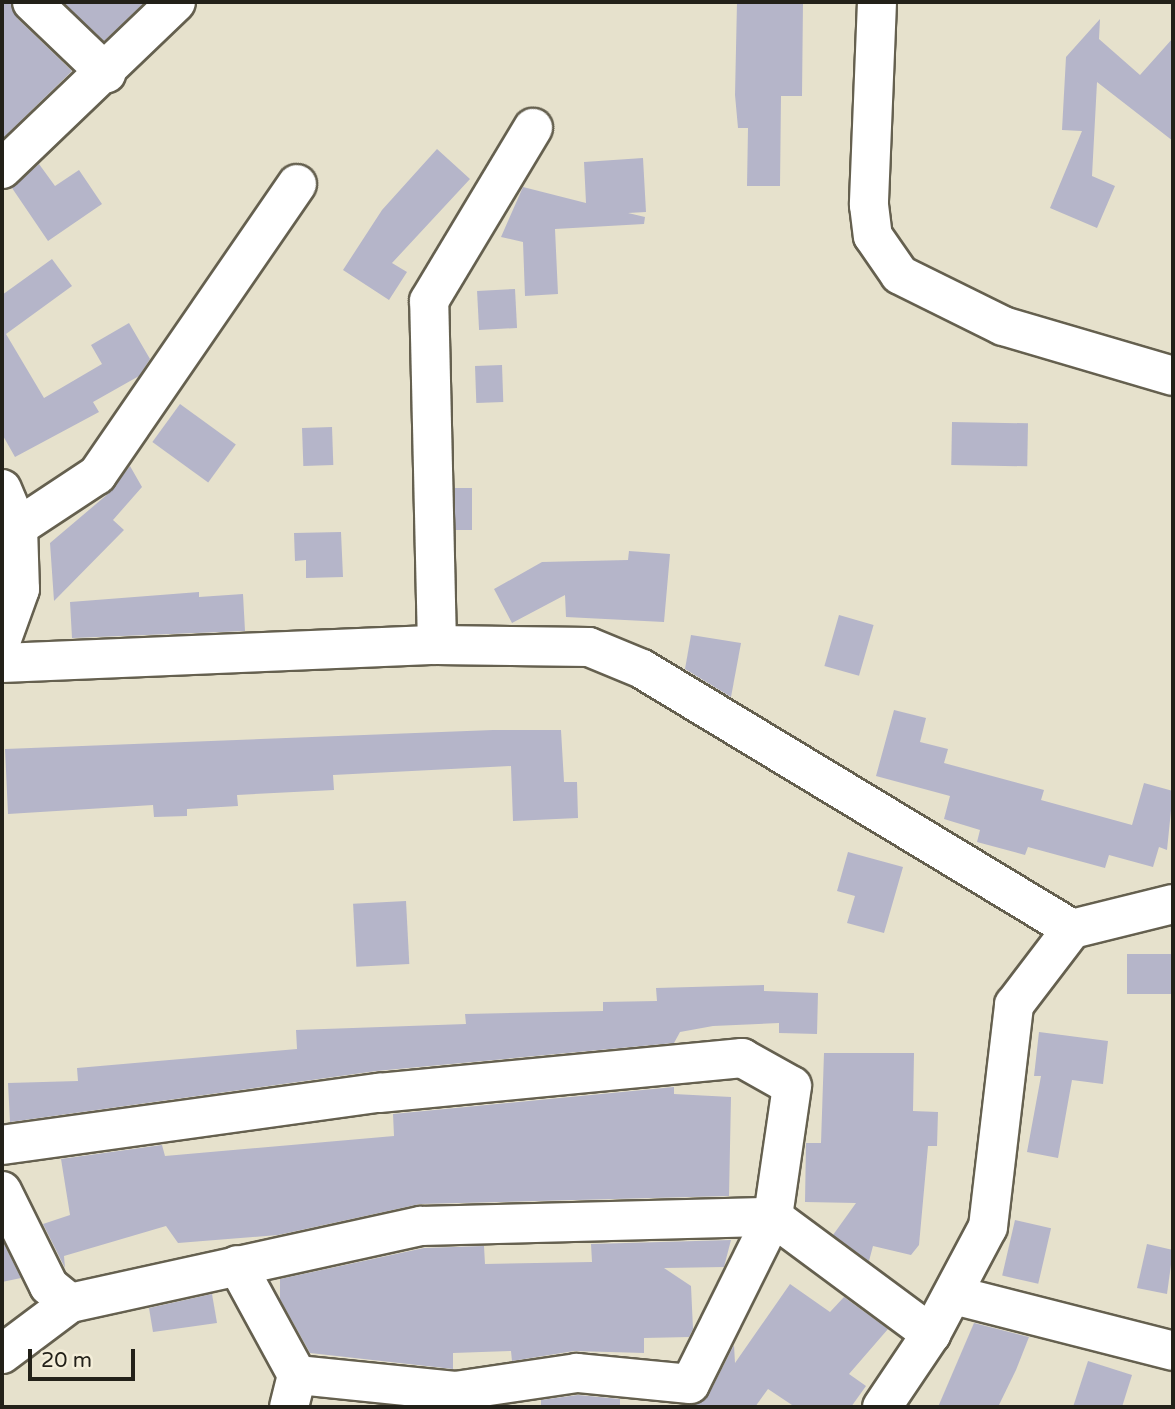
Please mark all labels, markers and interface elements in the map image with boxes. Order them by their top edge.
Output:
scale bar [32,1336,138,1380]
text: 20 m [41,1348,92,1373]

